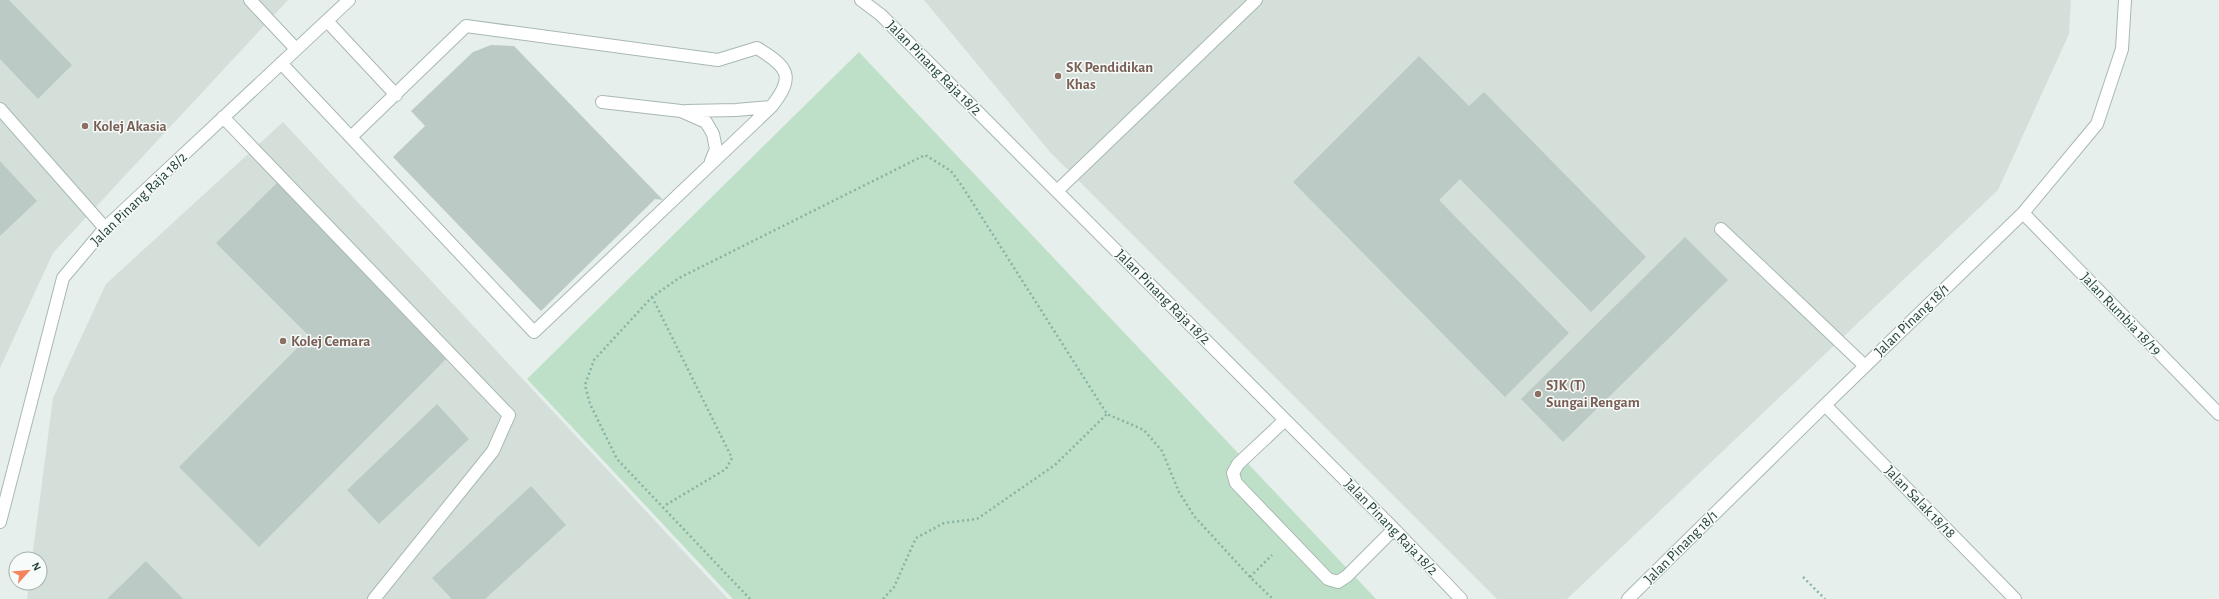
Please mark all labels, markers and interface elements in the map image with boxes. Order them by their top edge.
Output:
street label: Jalan Pinang Raja 18/2 [884,18,984,118]
place label: SK Pendidikan Khas [1066,60,1153,92]
marker: SK Pendidikan Khas [1053,71,1063,81]
place label: Kolej Akasia [93,119,167,134]
marker: Kolej Akasia [80,121,90,131]
street label: Jalan Pinang Raja 18/2 [88,149,190,249]
street label: Jalan Pinang Raja 18/2 [1113,247,1213,347]
street label: Jalan Rumbia 18/19 [2078,270,2164,358]
street label: Jalan Pinang 18/1 [1872,281,1952,359]
place label: Kolej Cemara [291,334,371,349]
marker: Kolej Cemara [278,336,288,346]
place label: SJK (T) Sungai Rengam [1546,378,1640,410]
marker: SJK (T) Sungai Rengam [1533,389,1543,399]
street label: Jalan Salak 18/18 [1882,463,1958,541]
street label: Jalan Pinang Raja 18/2 [1341,476,1441,578]
street label: Jalan Pinang 18/1 [1641,507,1721,587]
north arrow [8,551,48,591]
text: N [30,561,43,573]

